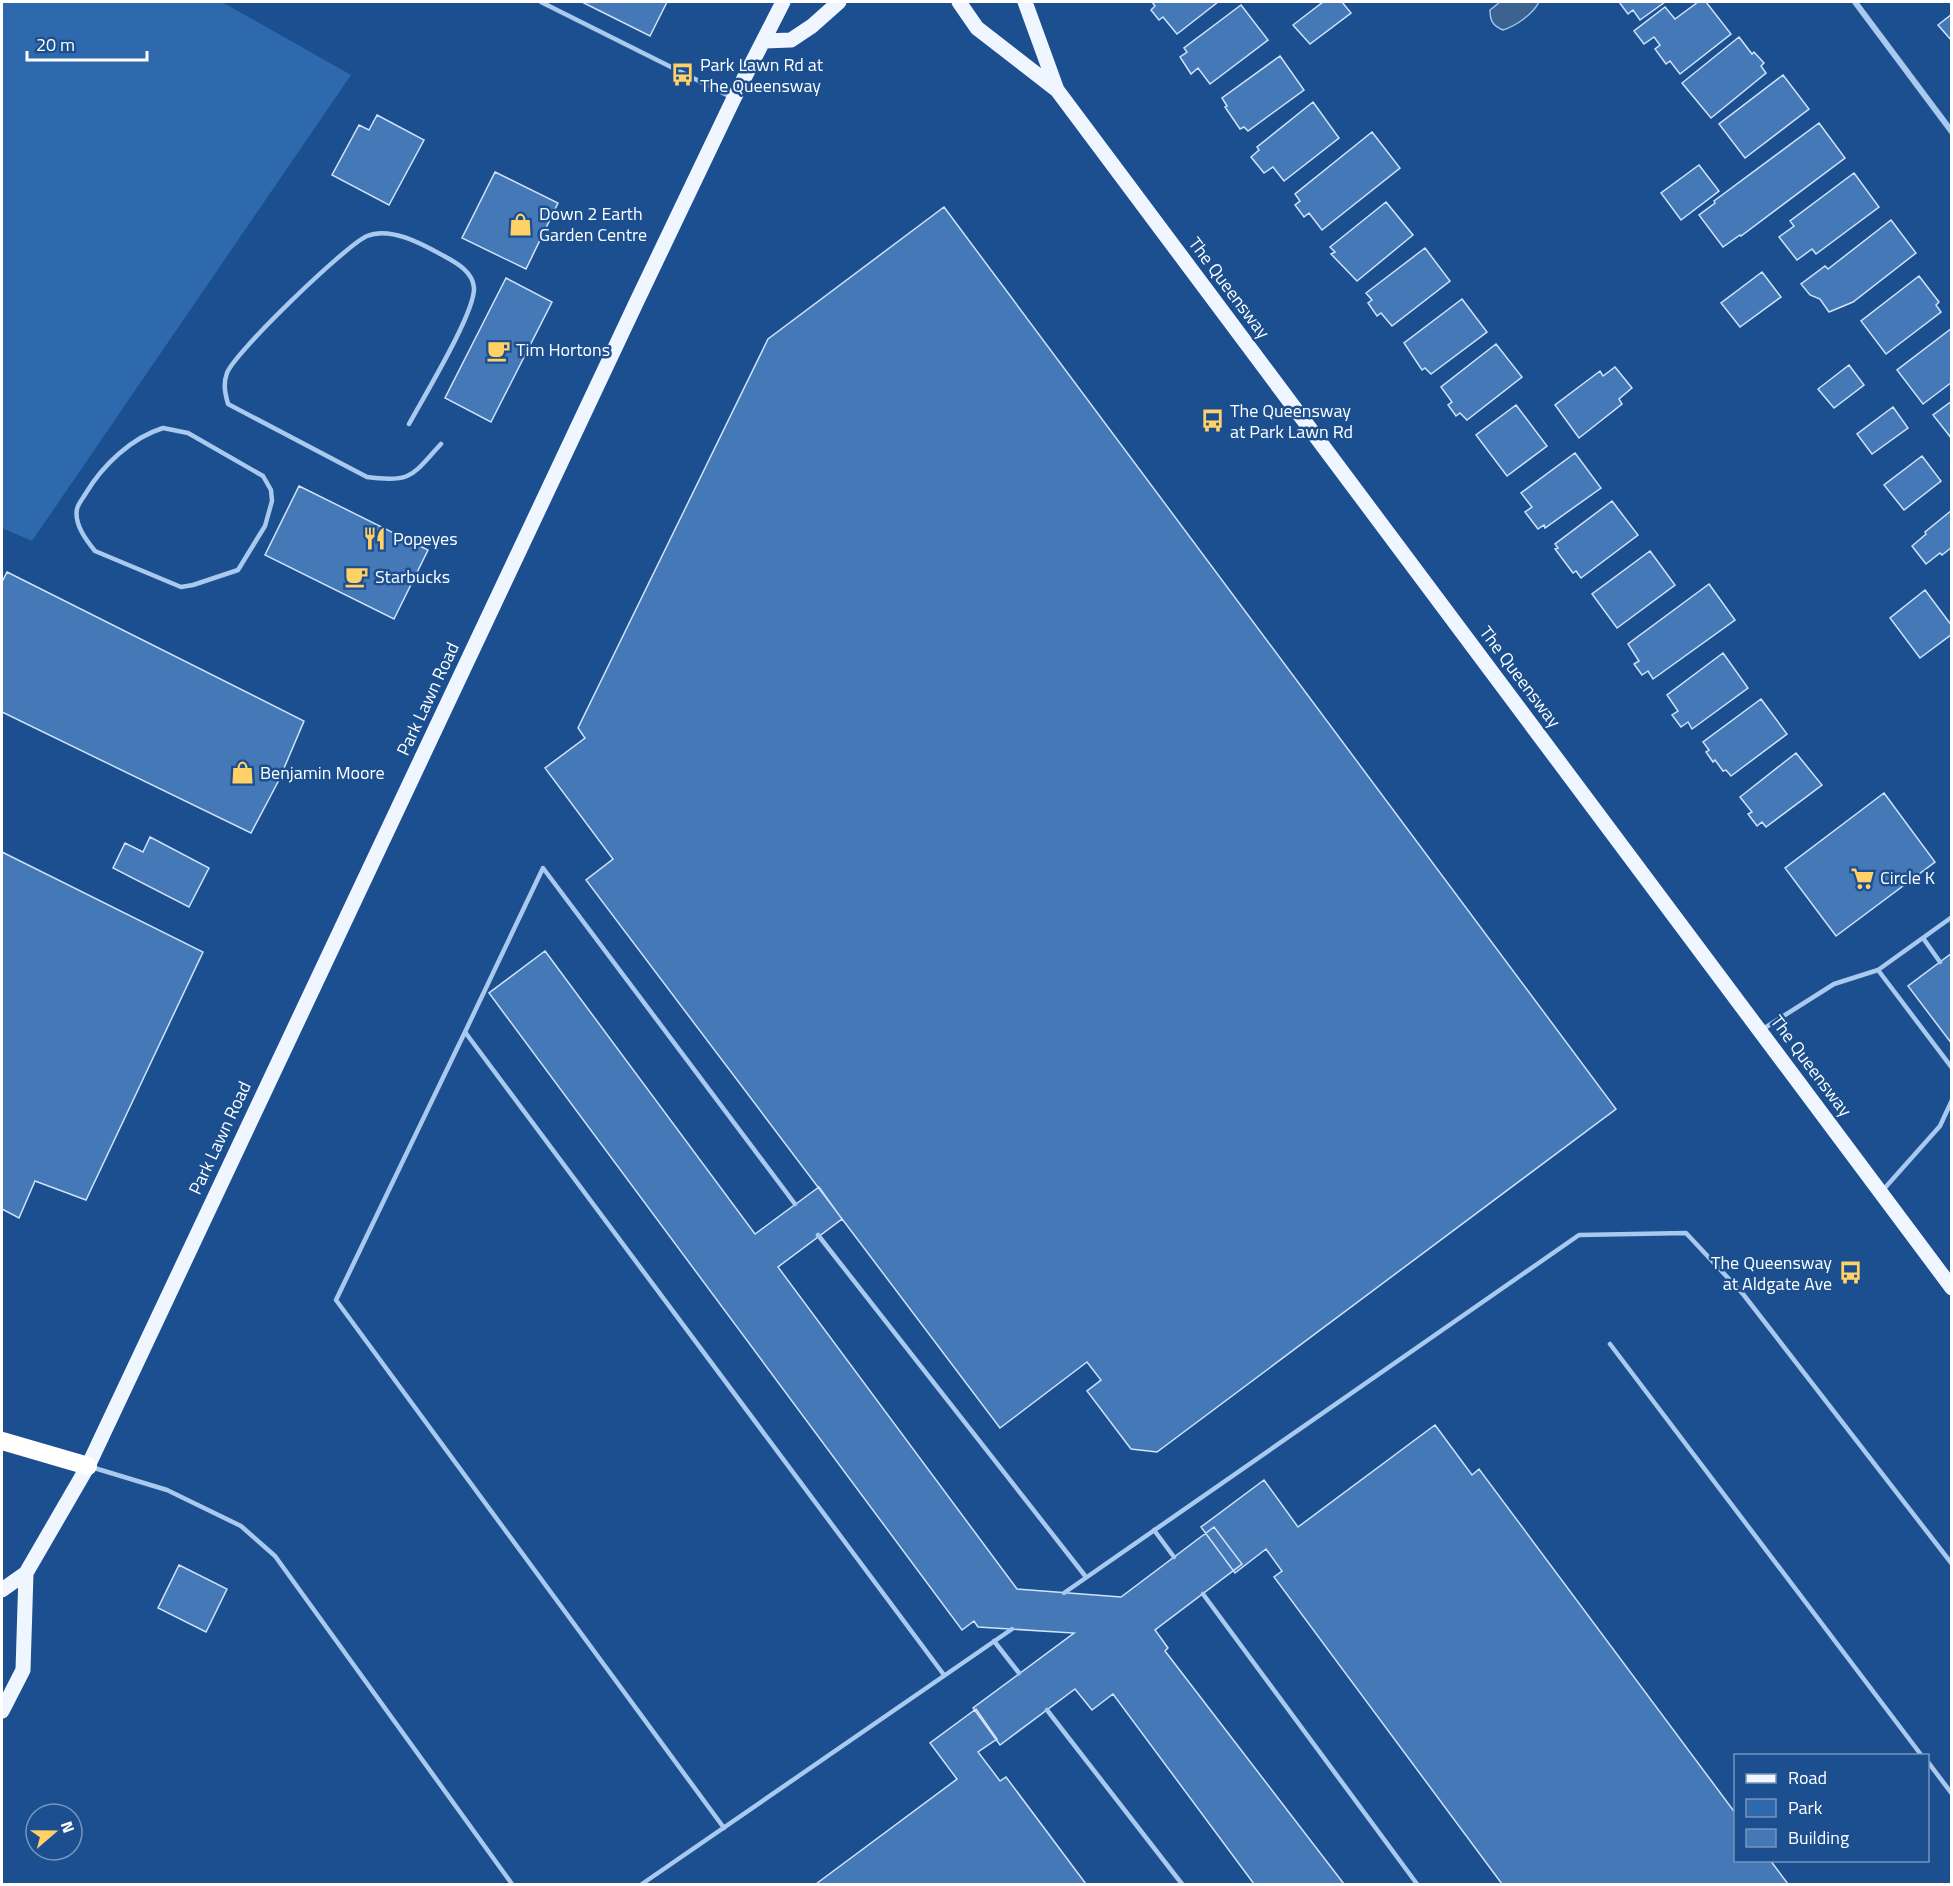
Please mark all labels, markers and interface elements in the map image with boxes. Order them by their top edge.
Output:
scale bar [27,24,147,62]
text: 20 m [36,31,75,58]
place label: Park Lawn Rd at The Queensway [700,51,824,99]
bus stop icon: Park Lawn Rd at The Queensway [669,62,695,88]
place label: Down 2 Earth Garden Centre [539,200,647,248]
shop icon: Down 2 Earth Garden Centre [508,211,534,237]
street label: The Queensway [1182,231,1277,344]
place label: Tim Hortons [516,336,610,363]
cafe icon: Tim Hortons [485,337,511,363]
place label: The Queensway at Park Lawn Rd [1230,397,1353,445]
bus stop icon: The Queensway at Park Lawn Rd [1199,408,1225,434]
place label: Popeyes [393,525,458,552]
restaurant icon: Popeyes [362,526,388,552]
place label: Starbucks [375,563,450,590]
cafe icon: Starbucks [344,564,370,590]
street label: The Queensway [1473,620,1568,733]
street label: Park Lawn Road [389,638,466,760]
place label: Benjamin Moore [260,759,385,786]
shop icon: Benjamin Moore [229,760,255,786]
place label: Circle K [1880,864,1935,891]
supermarket icon: Circle K [1849,865,1875,891]
street label: The Queensway [1764,1009,1859,1122]
street label: Park Lawn Road [181,1077,258,1199]
place label: The Queensway at Aldgate Ave [1711,1249,1832,1297]
bus stop icon: The Queensway at Aldgate Ave [1837,1260,1863,1286]
legend [1734,1754,1929,1862]
text: Road [1788,1764,1827,1791]
text: Park [1788,1794,1823,1821]
north arrow [24,1802,84,1862]
text: N [55,1818,81,1836]
text: Building [1788,1824,1849,1851]

